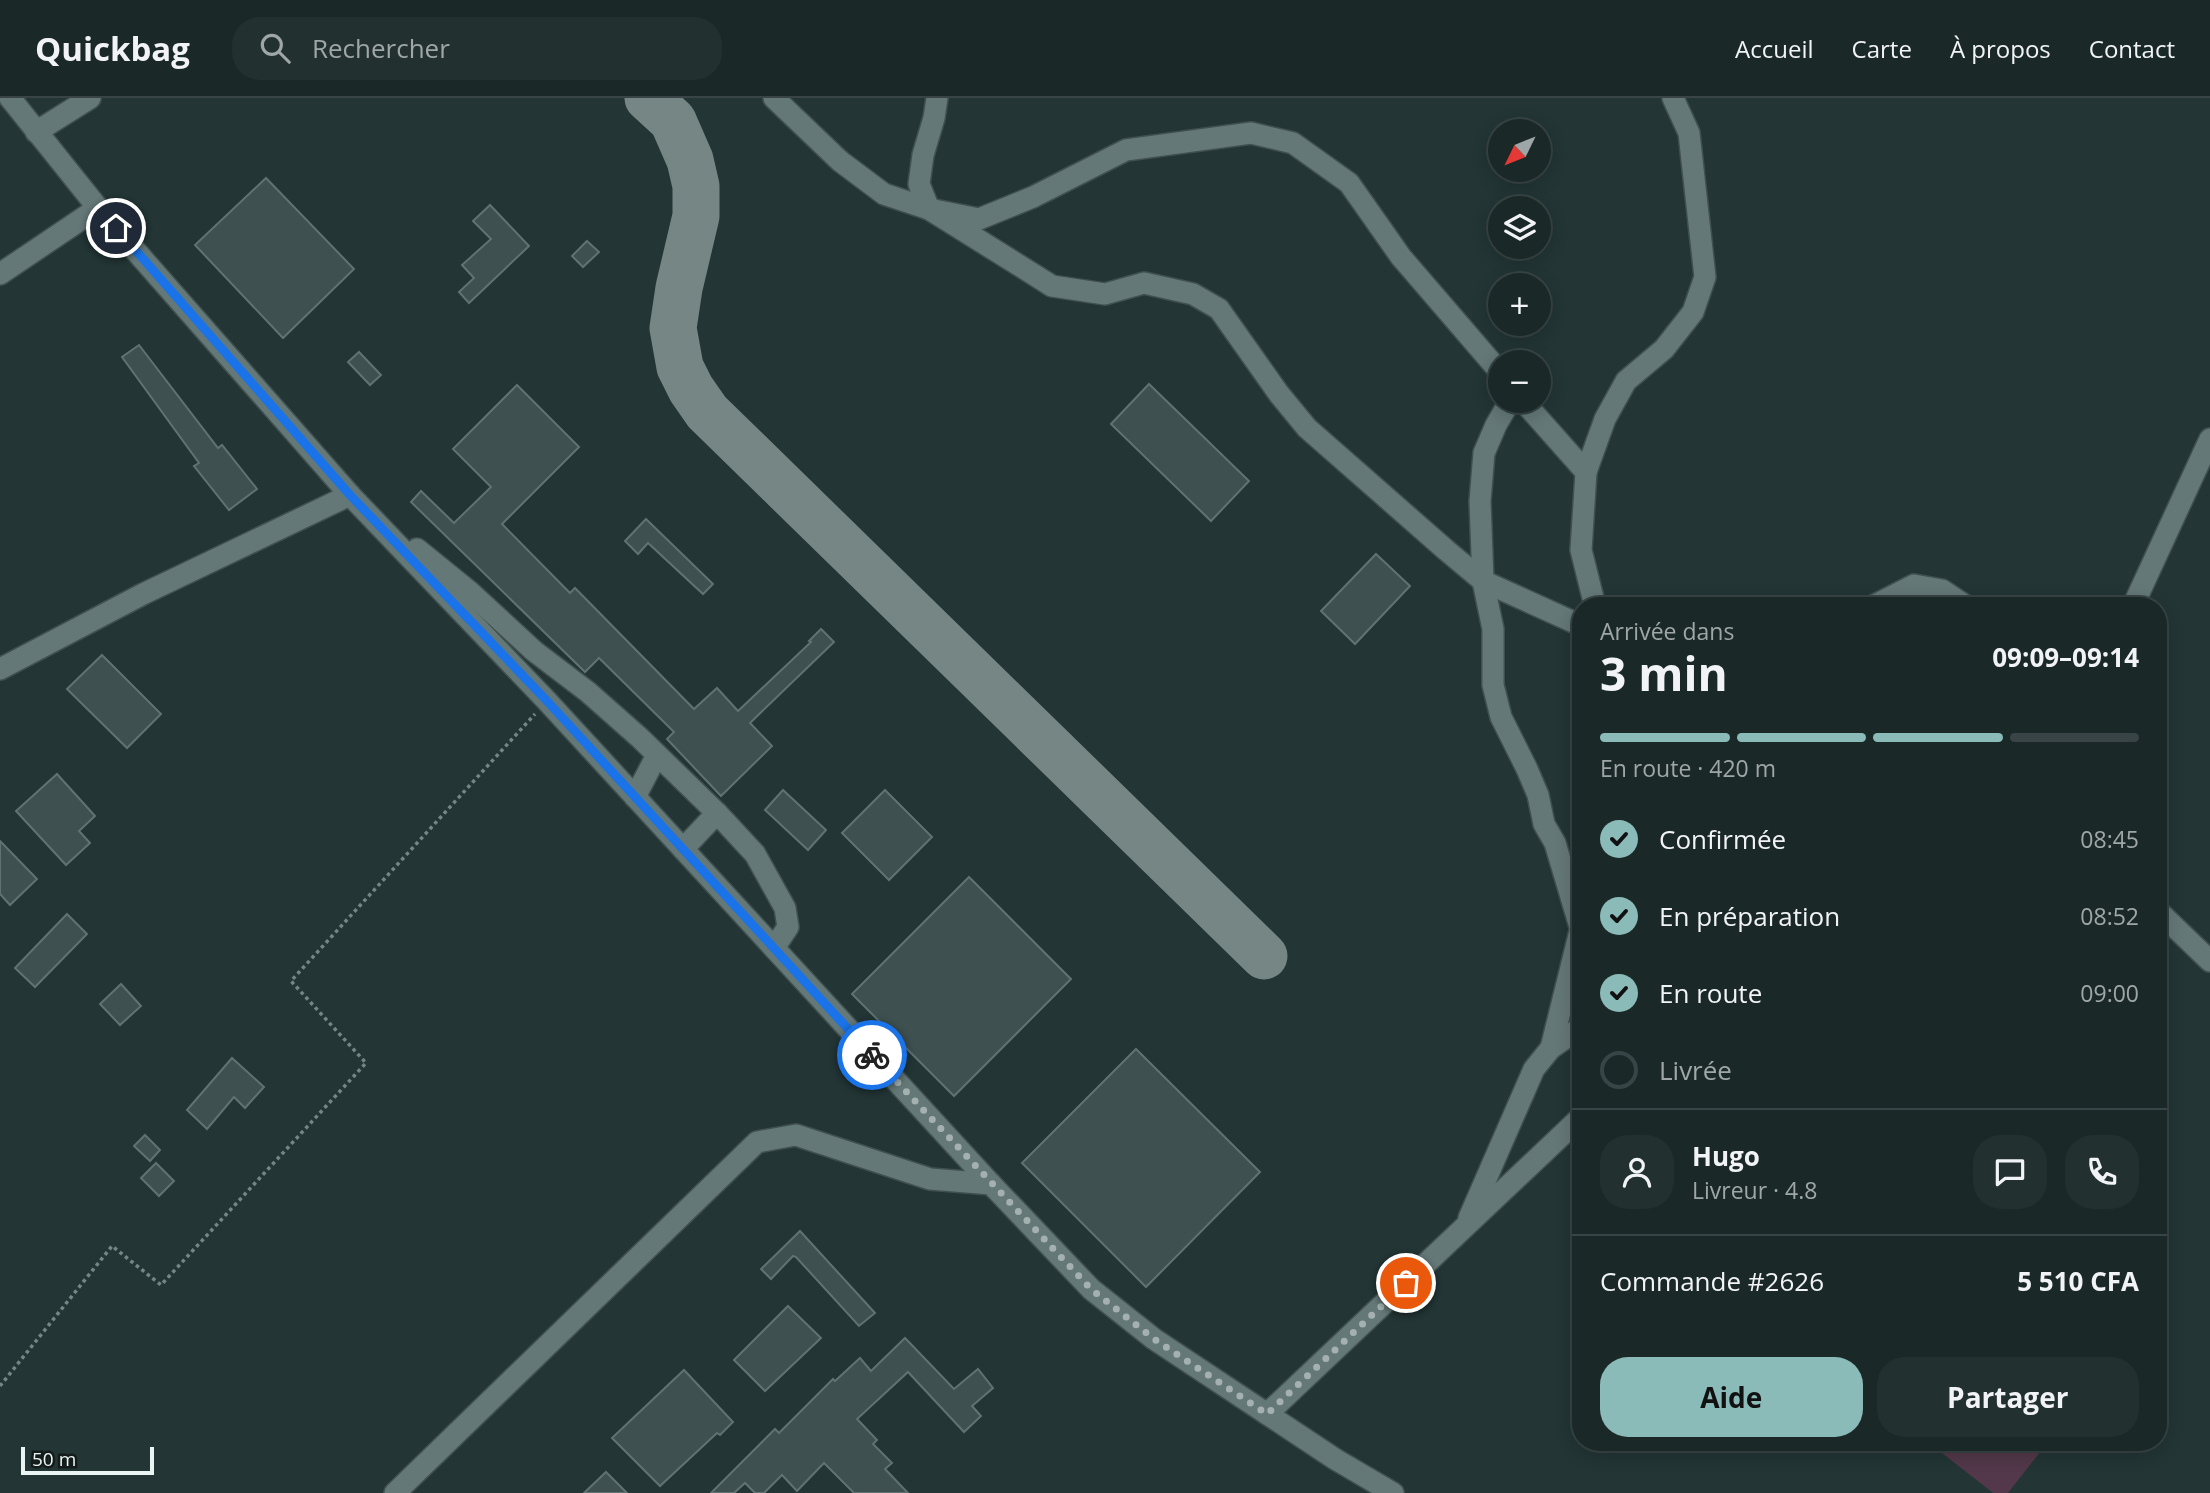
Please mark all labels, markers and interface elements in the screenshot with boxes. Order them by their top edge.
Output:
search box [232,17,722,80]
text: Quickbag [35,26,190,71]
icon: search [256,29,294,67]
text: Rechercher [312,30,450,66]
text: Accueil [1735,32,1814,65]
text: Carte [1852,32,1912,65]
text: À propos [1950,32,2051,65]
text: Contact [2089,32,2175,65]
north arrow [1488,119,1550,182]
map controls [1488,119,1551,413]
button: layers [1488,196,1551,259]
pin [86,198,146,258]
icon: home [97,209,135,247]
button: + [1488,273,1551,336]
button: − [1488,350,1551,413]
text: Arrivée dans [1600,615,1734,647]
text: 09:09–09:14 [1992,639,2139,675]
text: 3 min [1600,642,1728,704]
text: En route · 420 m [1600,752,1776,784]
icon: check [1600,820,1638,858]
text: Confirmée [1659,821,1786,857]
text: 08:45 [2080,823,2139,855]
icon: check [1600,897,1638,935]
text: En préparation [1659,898,1840,934]
text: 08:52 [2080,900,2139,932]
icon: check [1600,974,1638,1012]
text: En route [1659,975,1762,1011]
text: 09:00 [2080,977,2139,1009]
courier [837,1020,907,1090]
icon: bike [853,1036,891,1074]
text: Livrée [1659,1052,1732,1088]
button: person [1600,1135,1674,1209]
button: chat [1973,1135,2047,1209]
button: phone [2065,1135,2139,1209]
text: Hugo [1692,1138,1760,1174]
text: Livreur · 4.8 [1692,1174,1817,1206]
pin [1376,1253,1436,1313]
text: Commande #2626 [1600,1263,1824,1299]
text: 5 510 CFA [2017,1263,2139,1299]
icon: bag [1387,1264,1425,1302]
button: Aide [1600,1357,1863,1437]
button: Partager [1877,1357,2139,1437]
scale bar [21,1444,154,1476]
text: 50 m [32,1446,76,1472]

